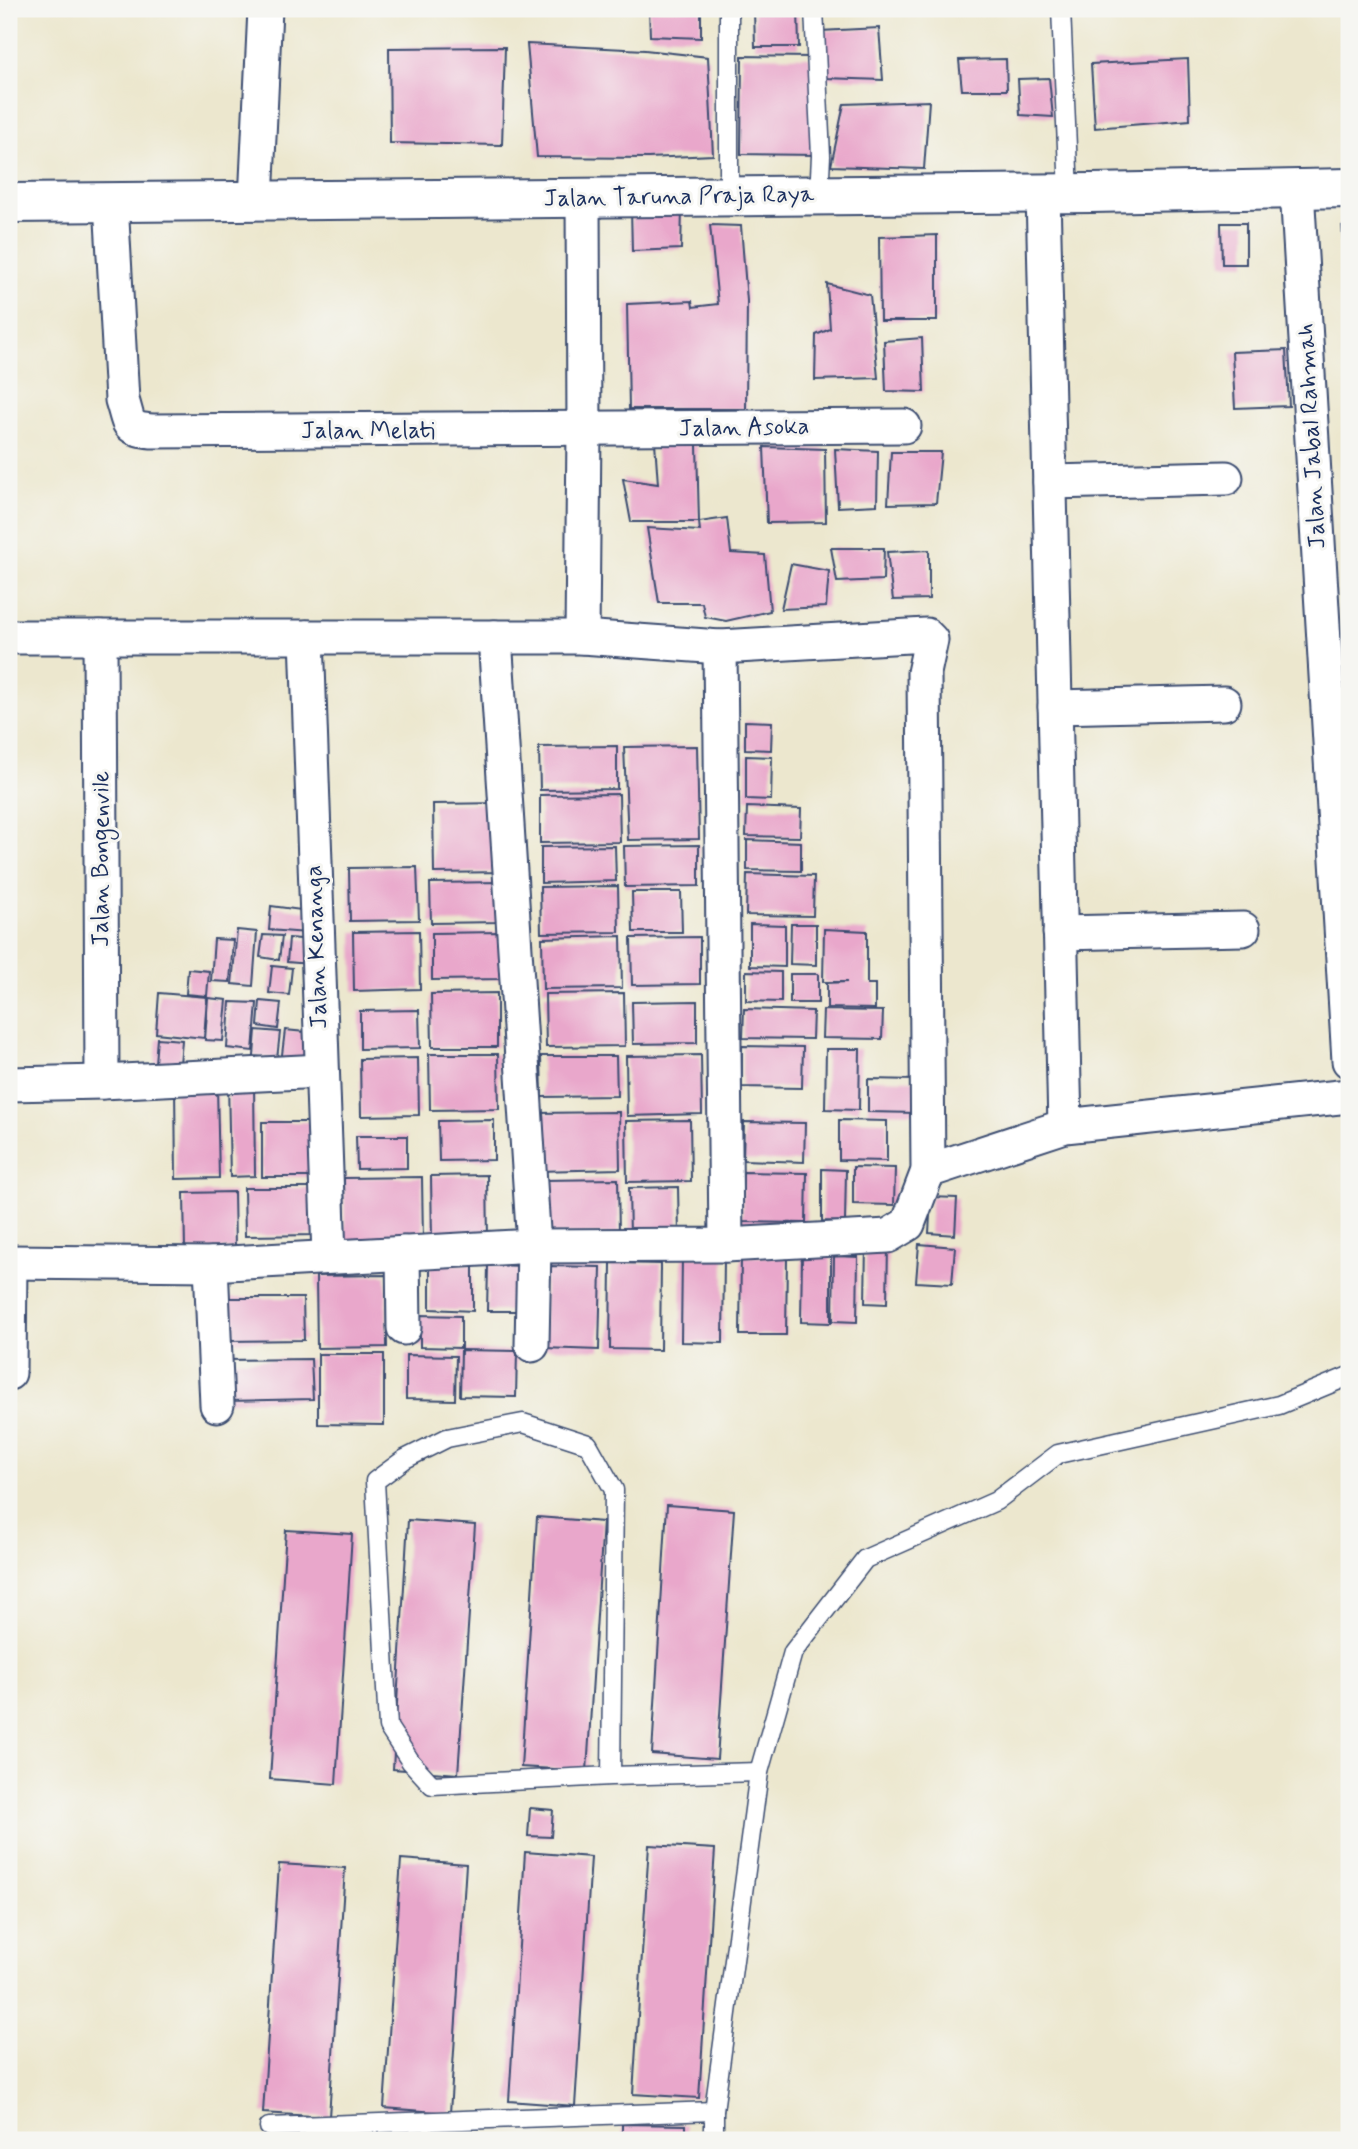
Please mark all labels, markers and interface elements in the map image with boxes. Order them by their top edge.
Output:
street label: Jalan Taruna Praja Raya [543,179,815,215]
street label: Jalan Jabal Rahmah [1291,322,1333,550]
street label: Jalan Asoka [678,411,810,445]
street label: Jalan Melati [301,416,435,447]
street label: Jalan Bongenvile [86,771,119,947]
street label: Jalan Kenanga [299,864,335,1030]

